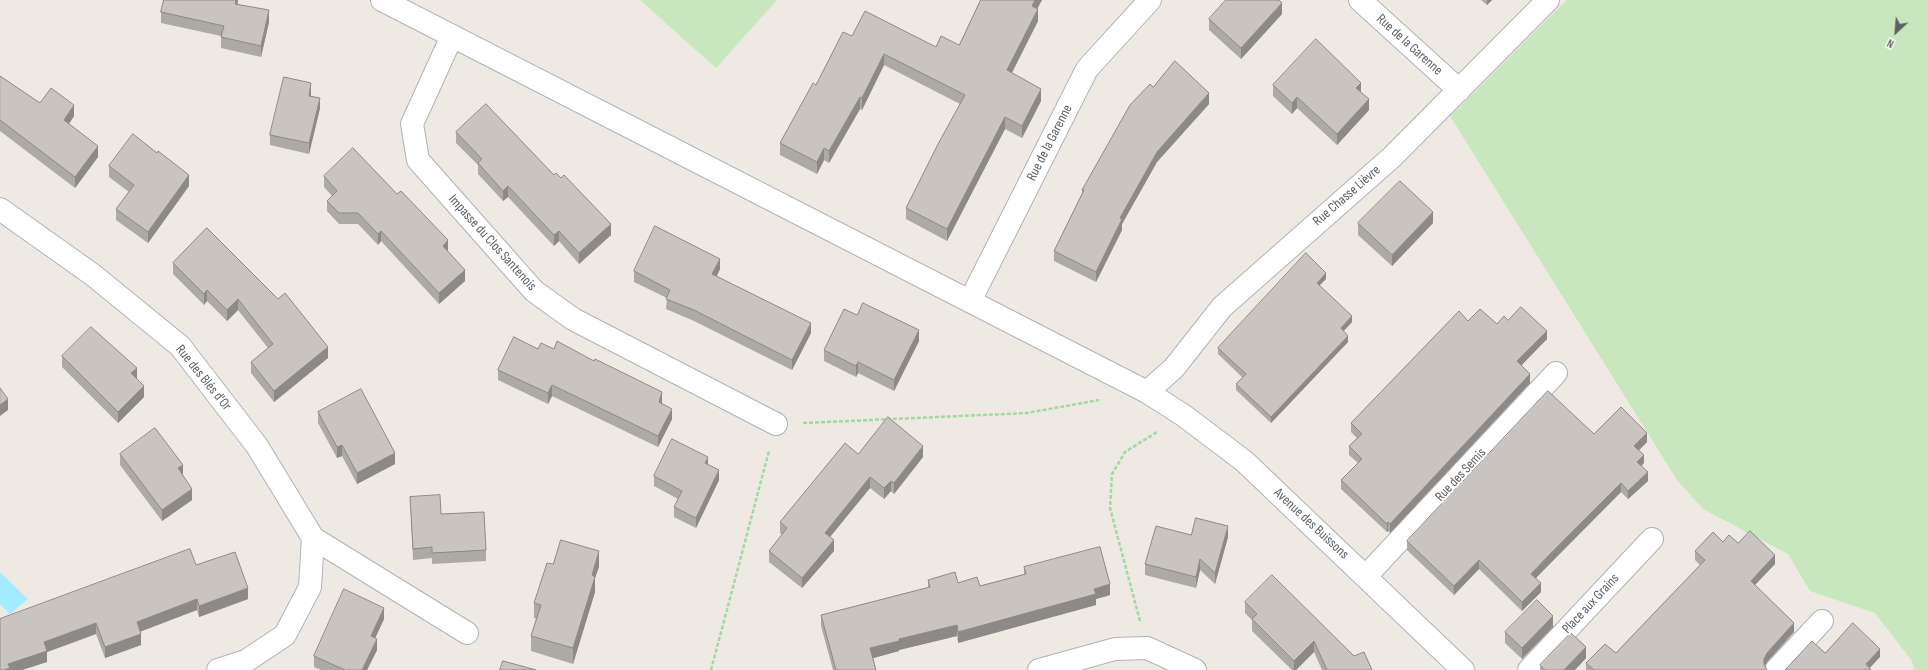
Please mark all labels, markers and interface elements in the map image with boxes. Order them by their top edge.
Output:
street label: Rue de la Garenne [1372,11,1446,79]
north arrow [1876,12,1916,52]
text: N [1885,36,1896,50]
street label: Rue de la Garenne [1024,102,1076,184]
street label: Rue Chasse Lièvre [1310,162,1384,230]
street label: Impasse du Clos Santenois [444,191,540,295]
street label: Rue des Blés d'Or [171,342,235,414]
street label: Rue des Semis [1432,445,1490,505]
street label: Avenue des Buissons [1270,485,1352,563]
street label: Place aux Grains [1559,571,1623,637]

